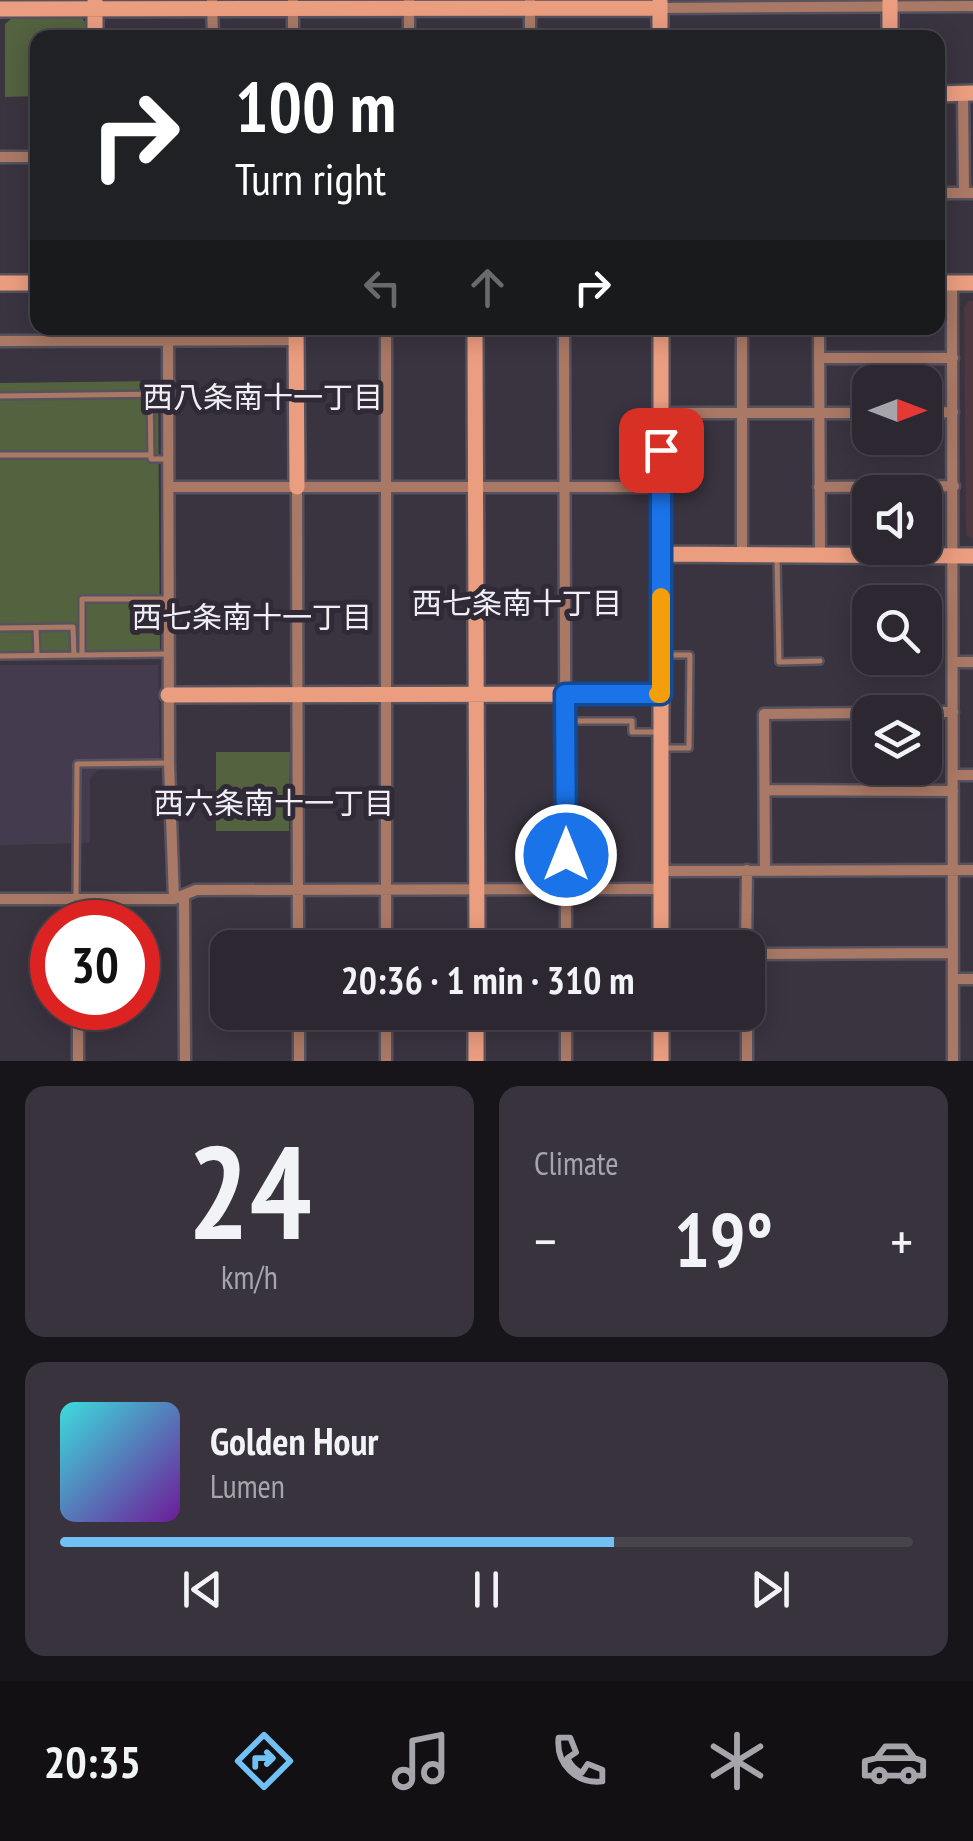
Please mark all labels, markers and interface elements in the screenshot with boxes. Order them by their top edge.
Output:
text: 100 m [235,61,396,151]
icon: right [70,70,200,200]
text: Turn right [235,149,386,207]
icon: left [355,260,410,315]
icon: ahead [460,260,515,315]
icon: right [565,260,620,315]
north arrow [852,365,942,455]
map controls [852,365,942,785]
district label: 西八条南十一丁目 [143,377,383,416]
pin [619,408,704,493]
icon: arrive [634,423,689,478]
button: sound [852,475,942,565]
district label: 西七条南十丁目 [412,583,622,622]
button: search [852,585,942,675]
district label: 西七条南十一丁目 [132,597,372,636]
button: layers [852,695,942,785]
district label: 西六条南十一丁目 [154,783,394,822]
position arrow [514,803,618,907]
speed limit sign: 30 [30,900,160,1030]
text: 20:36 · 1 min · 310 m [341,955,634,1004]
text: 24 [187,1107,312,1275]
text: Climate [534,1142,618,1184]
text: 19° [674,1191,773,1288]
text: − [534,1205,557,1276]
text: + [890,1205,913,1276]
text: km/h [221,1256,278,1298]
text: Golden Hour [210,1416,379,1465]
text: Lumen [210,1465,285,1507]
icon: previous [175,1562,230,1617]
icon: pause [459,1562,514,1617]
icon: next [743,1562,798,1617]
icon: directions [229,1726,299,1796]
icon: music [386,1726,456,1796]
icon: phone [544,1726,614,1796]
icon: climate [702,1726,772,1796]
icon: car [859,1726,929,1796]
text: 20:35 [44,1732,141,1790]

